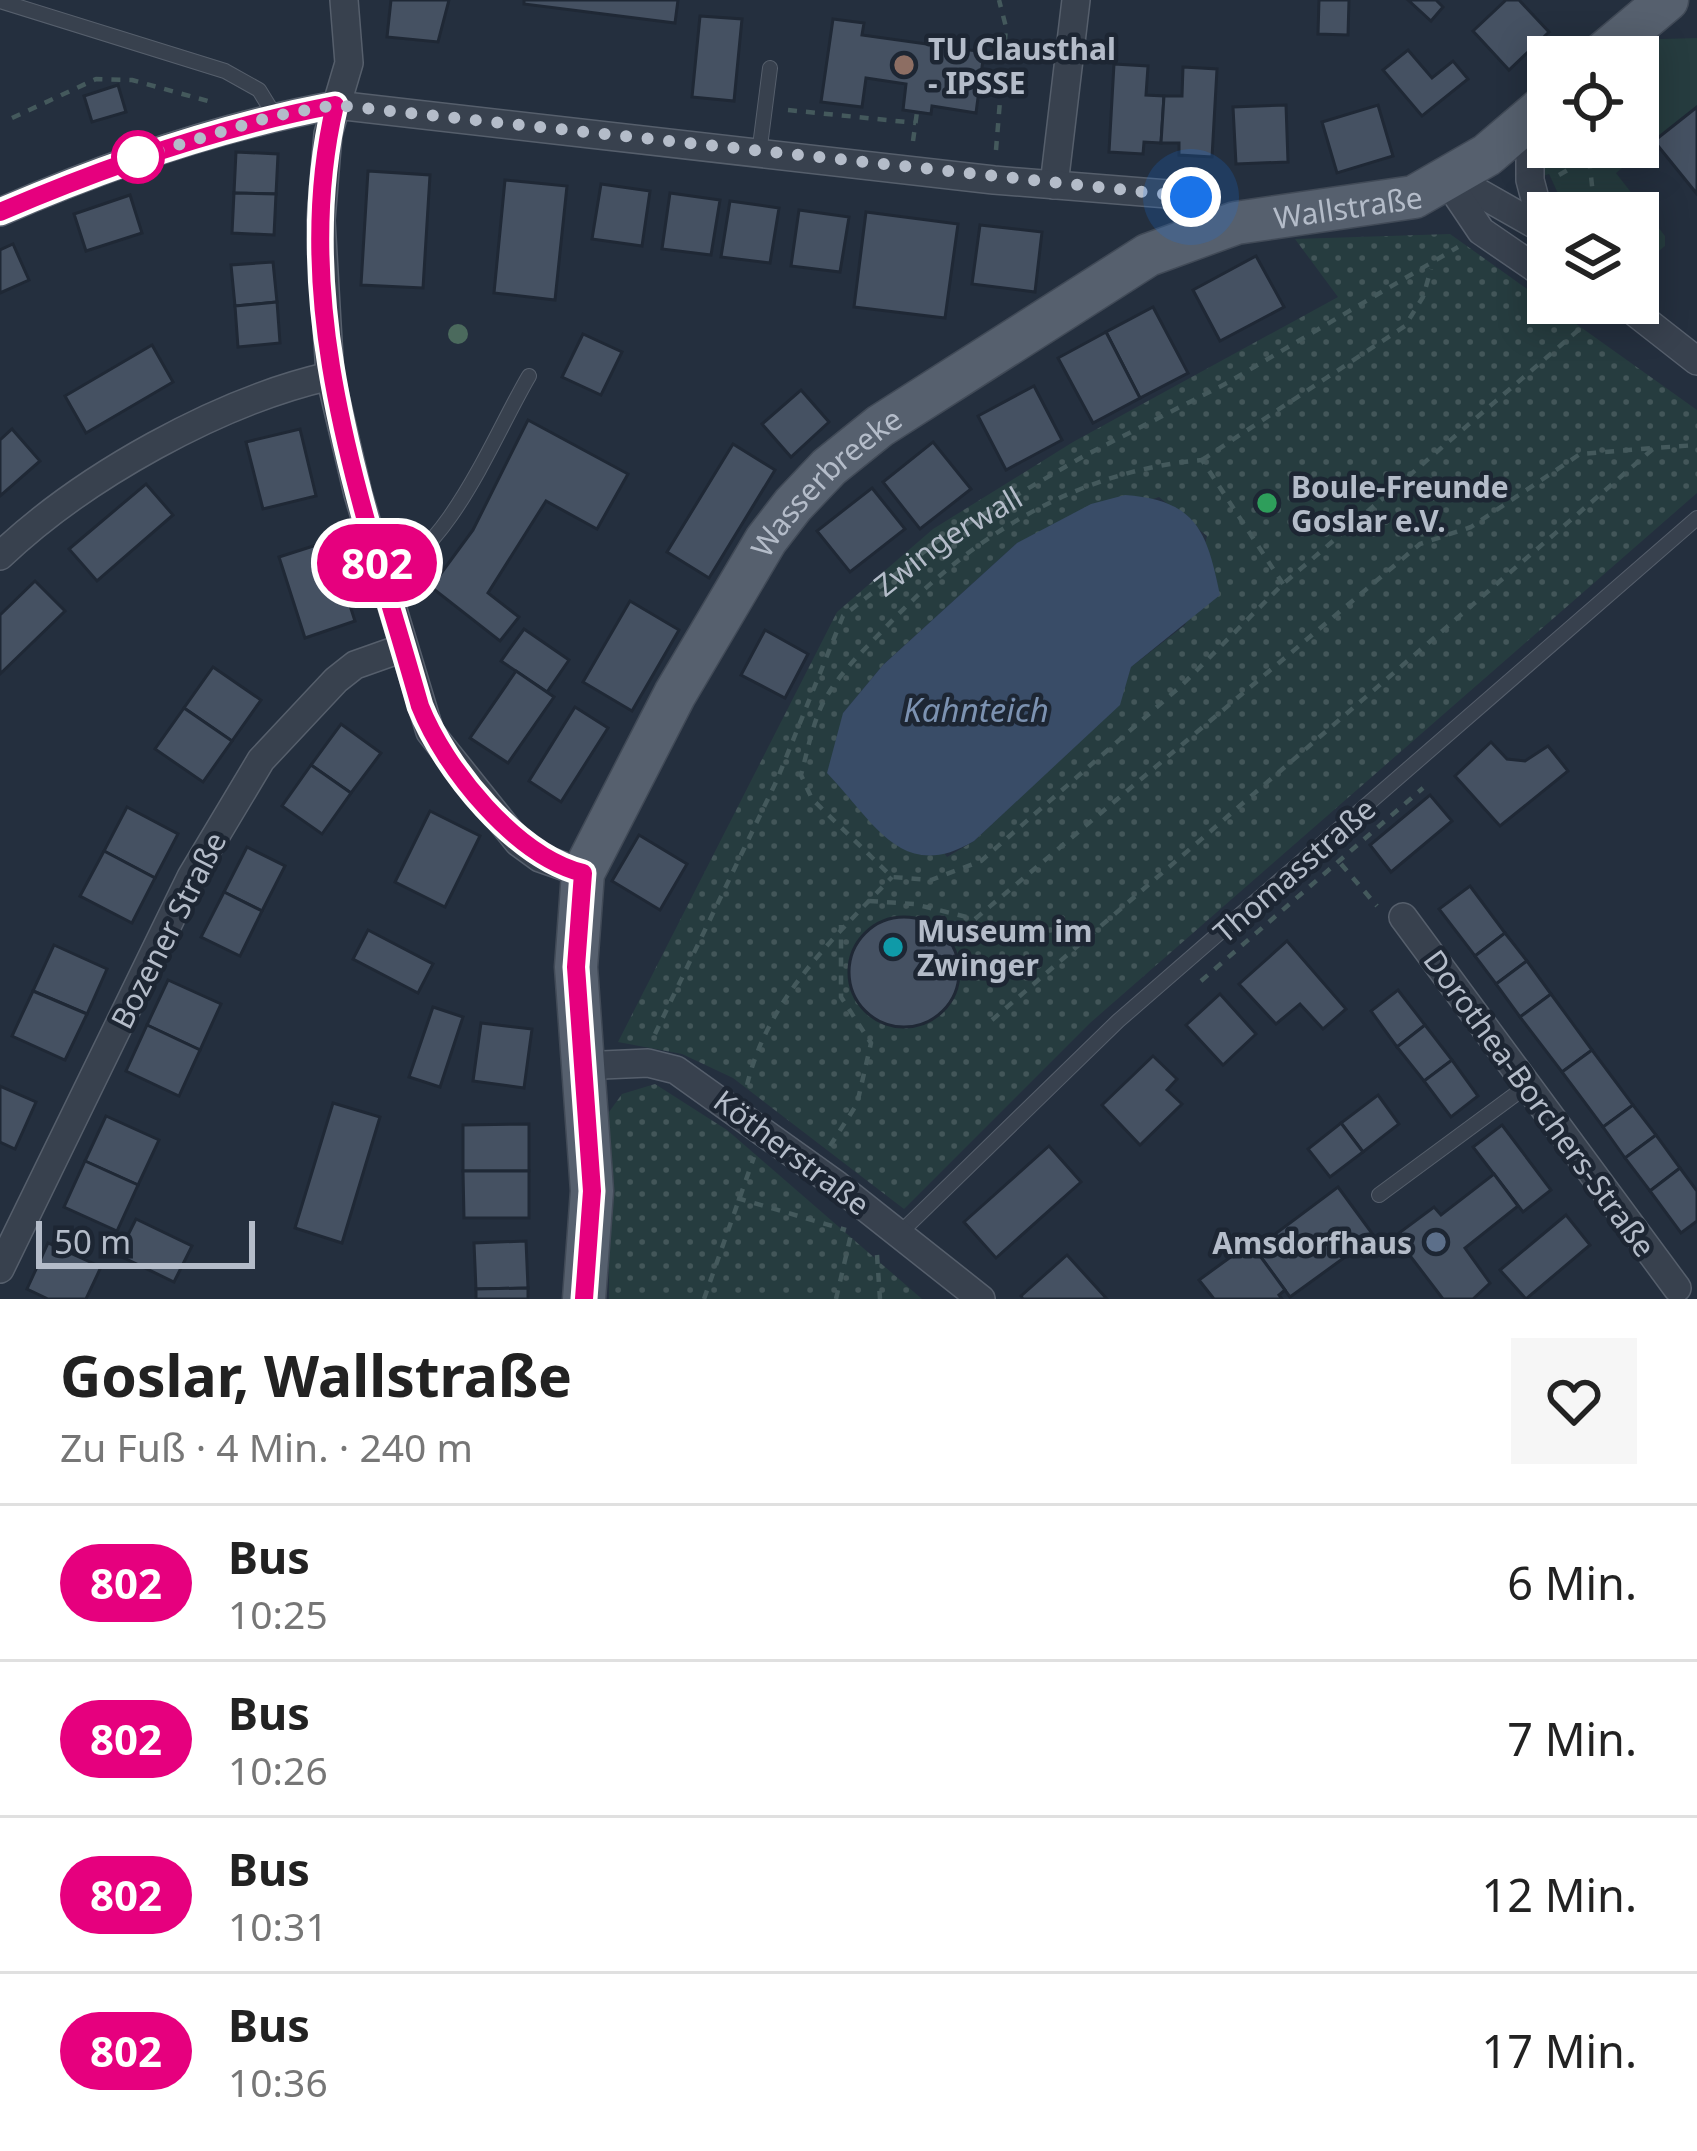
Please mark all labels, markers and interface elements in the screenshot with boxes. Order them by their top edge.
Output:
place label: TU Clausthal - IPSSE [928,28,1116,103]
map controls [1527,36,1659,324]
button: locate [1527,36,1659,168]
marker: TU Clausthal - IPSSE [891,52,917,78]
unlabelled marker [113,132,163,182]
your location [1161,167,1221,227]
street label: Wallstraße [1271,176,1425,238]
button: layers [1527,192,1659,324]
street label: Wasserbreeke [740,397,909,564]
place label: Boule-Freunde Goslar e.V. [1291,466,1509,541]
street label: Zwingerwall [865,476,1029,605]
marker: Boule-Freunde Goslar e.V. [1254,490,1280,516]
line badge: 802 [308,524,446,602]
text: 802 [341,534,413,591]
water label: Kahnteich [903,687,1049,732]
street label: Thomasstraße [1204,788,1384,952]
street label: Bozener Straße [101,825,235,1035]
place label: Museum im Zwinger [917,910,1093,985]
marker: Museum im Zwinger [880,934,906,960]
street label: Dorothea-Borchers-Straße [1415,941,1665,1265]
street label: Kötherstraße [706,1080,878,1224]
scale bar [36,1215,255,1268]
text: 50 m [54,1219,131,1264]
place label: Amsdorfhaus [1212,1222,1412,1263]
marker: Amsdorfhaus [1423,1229,1449,1255]
text: Goslar, Wallstraße [60,1336,572,1414]
button: heart [1511,1338,1637,1464]
text: Zu Fuß · 4 Min. · 240 m [60,1420,473,1473]
text: Bus [228,1526,310,1587]
text: 6 Min. [1507,1552,1637,1613]
text: 802 [90,1554,162,1611]
text: 10:25 [228,1587,328,1640]
text: Bus [228,1682,310,1743]
text: 7 Min. [1507,1708,1637,1769]
text: 802 [90,1710,162,1767]
text: 10:26 [228,1743,328,1796]
text: Bus [228,1838,310,1899]
text: 12 Min. [1482,1864,1637,1925]
text: 802 [90,1866,162,1923]
text: 10:31 [228,1899,328,1952]
text: Bus [228,1994,310,2055]
text: 17 Min. [1482,2020,1637,2081]
text: 802 [90,2022,162,2079]
text: 10:36 [228,2055,328,2108]

